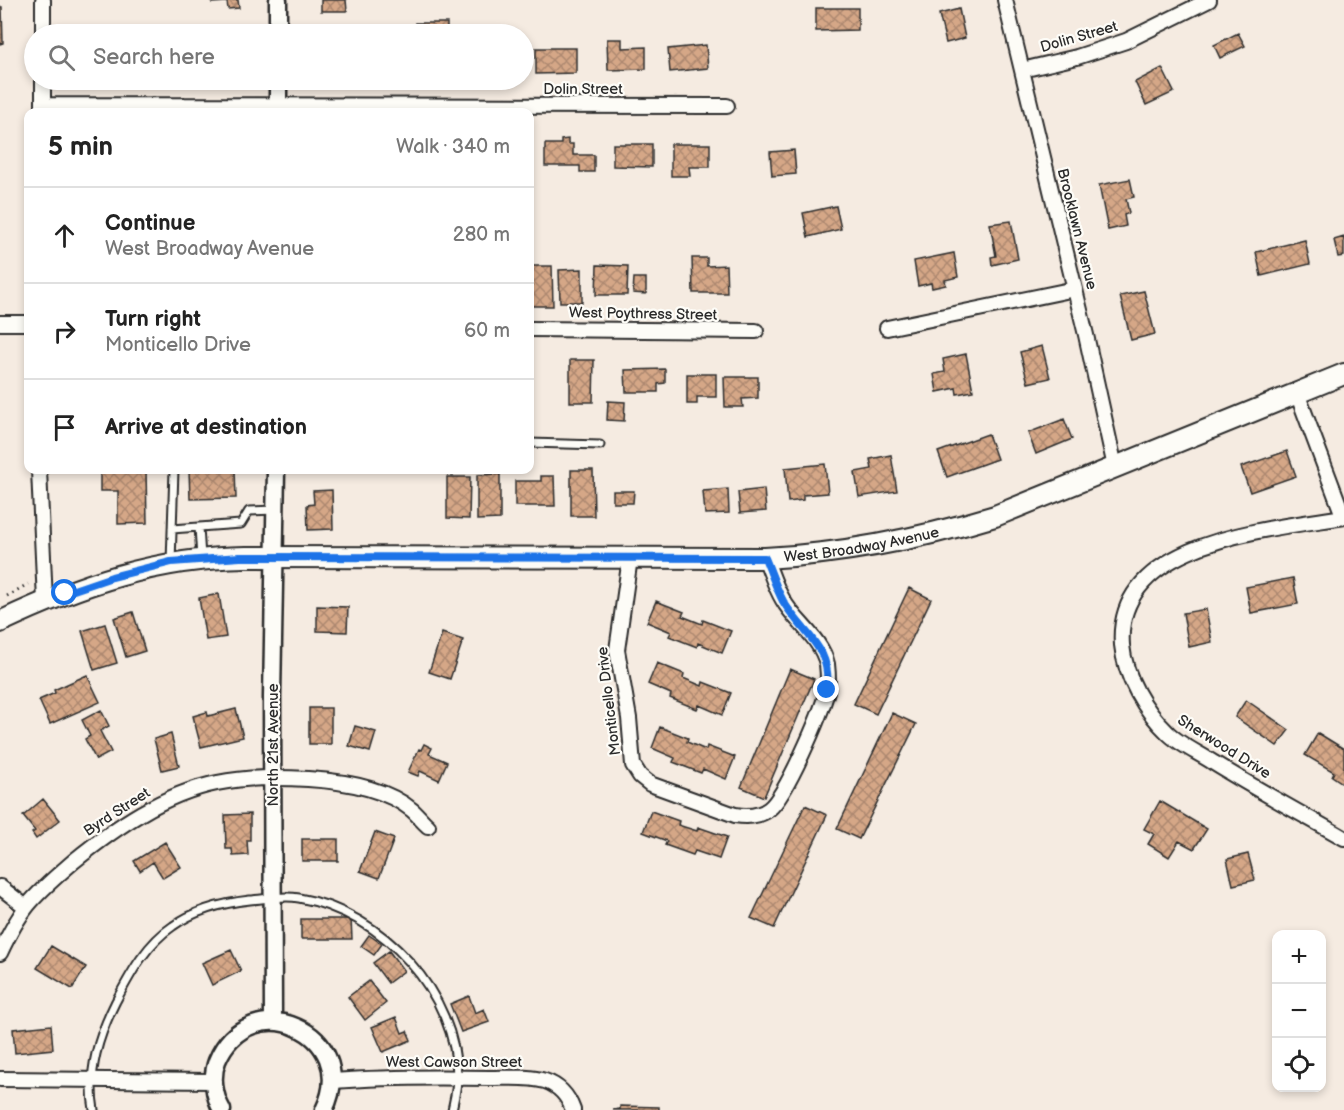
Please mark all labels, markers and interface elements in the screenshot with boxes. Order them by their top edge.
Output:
street label: Dolin Street [1038,17,1120,57]
search box [24,24,534,90]
icon: search [45,41,78,74]
text: Search here [93,44,215,71]
street label: Dolin Street [543,80,623,99]
text: 5 min [48,132,113,163]
text: Walk · 340 m [396,135,510,159]
street label: Brooklawn Avenue [1053,166,1101,292]
text: Continue [105,210,195,237]
icon: ahead [48,219,81,252]
text: 280 m [453,223,510,247]
text: West Broadway Avenue [105,237,314,261]
street label: West Poythress Street [569,303,718,325]
text: Turn right [105,306,201,333]
icon: right [48,315,81,348]
text: 60 m [464,319,510,343]
text: Monticello Drive [105,333,251,357]
icon: arrive [48,411,81,444]
text: Arrive at destination [105,414,307,441]
street label: West Broadway Avenue [783,522,941,566]
route start [51,579,77,605]
street label: Monticello Drive [593,645,625,756]
route end [813,676,839,702]
street label: North 21st Avenue [264,683,283,807]
street label: Sherwood Drive [1174,711,1274,783]
street label: Byrd Street [80,783,154,841]
map controls [1272,930,1326,1092]
button: + [1272,930,1326,984]
button: − [1272,984,1326,1038]
button: locate [1272,1038,1326,1092]
street label: West Cawson Street [386,1053,523,1072]

